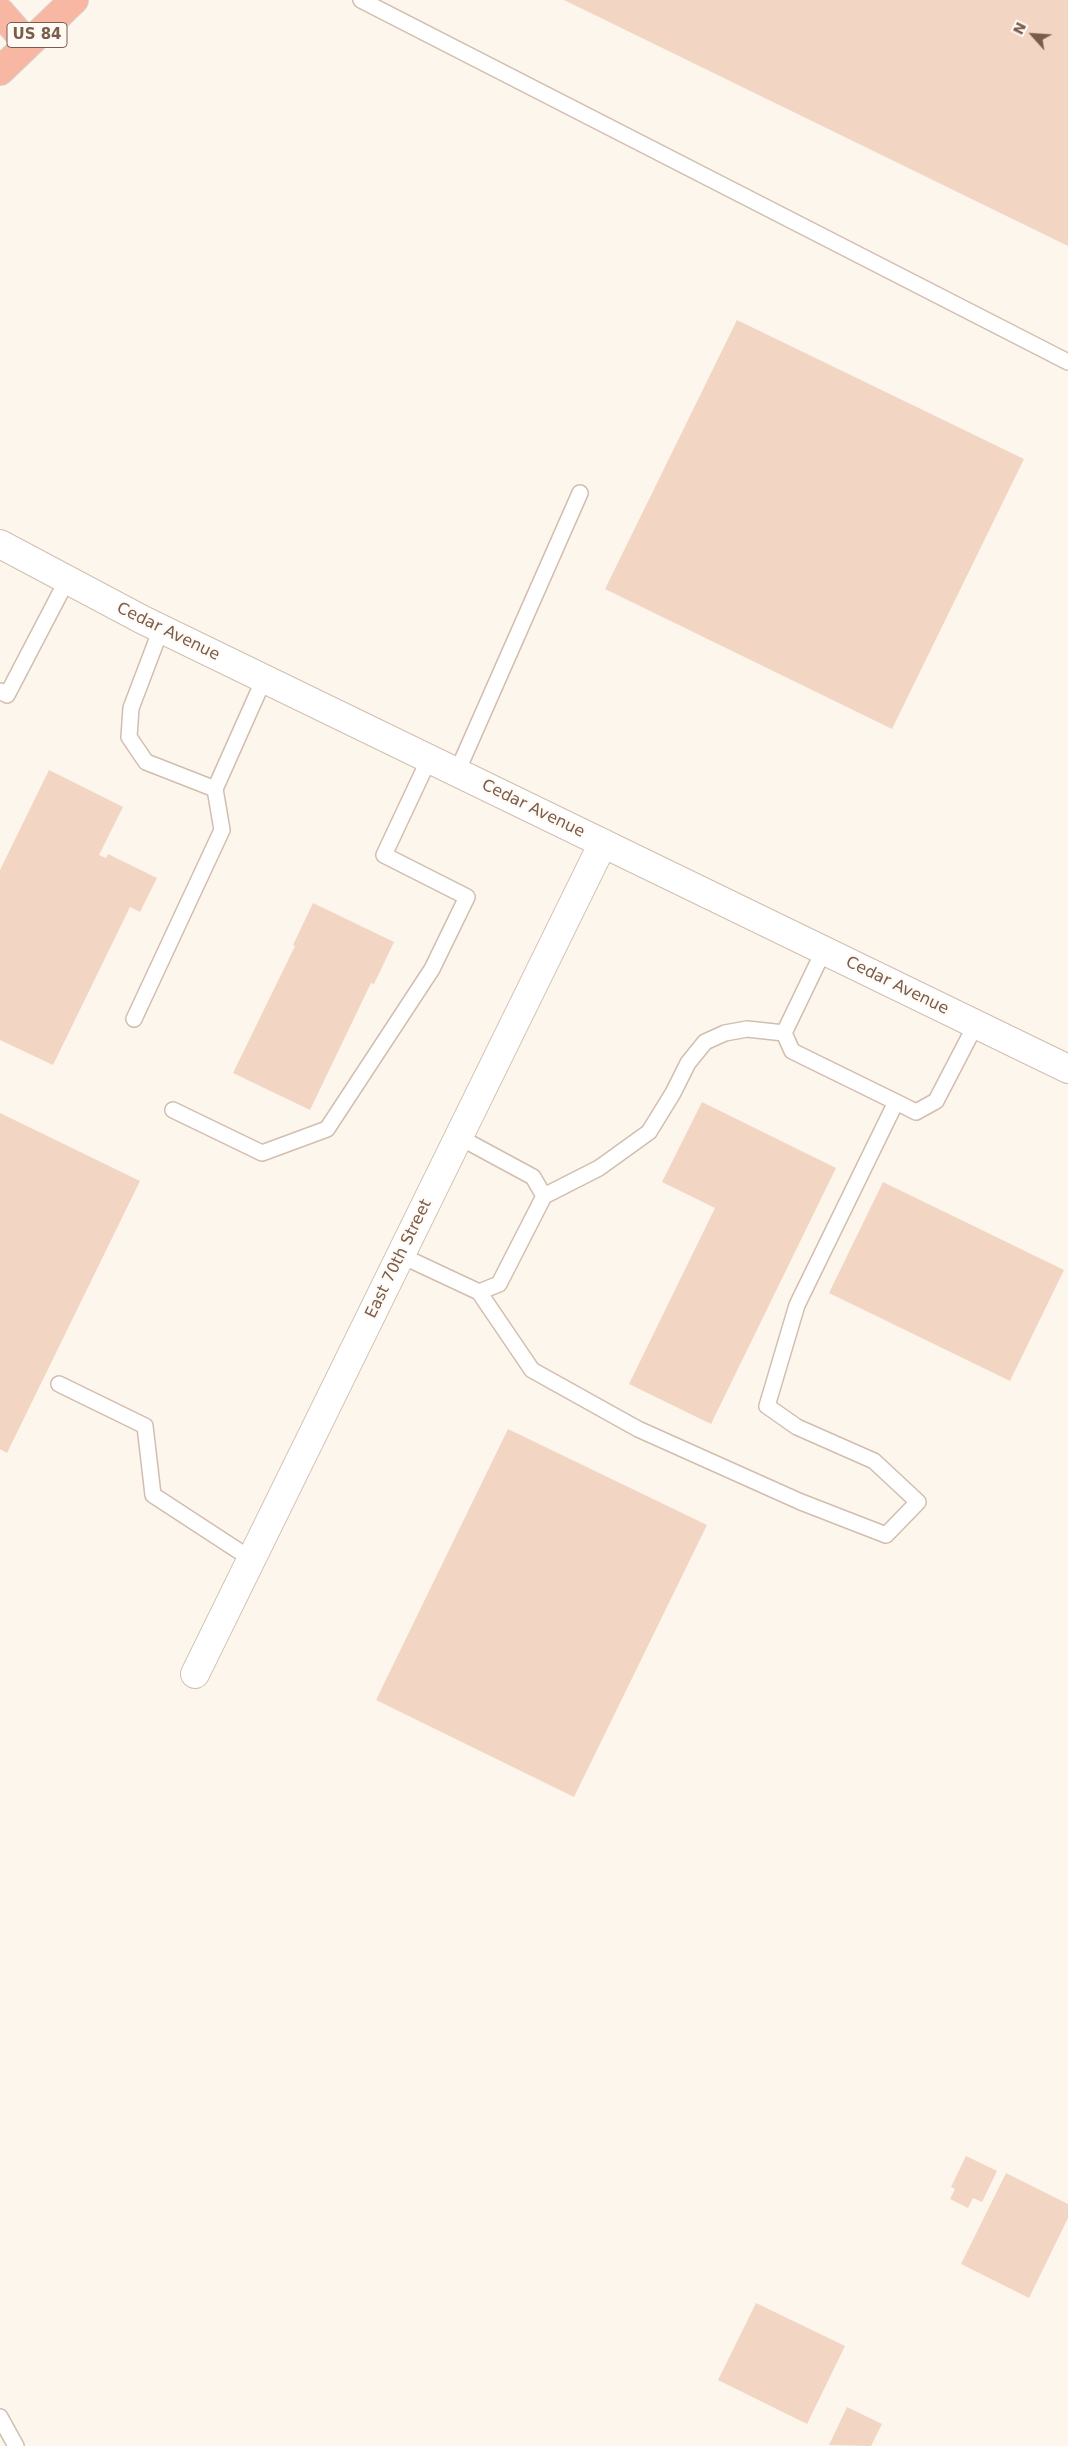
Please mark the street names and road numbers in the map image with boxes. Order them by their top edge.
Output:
road number: US 84 [7,22,67,48]
street label: Cedar Avenue [113,599,223,665]
street label: Cedar Avenue [478,776,588,842]
street label: Cedar Avenue [842,953,952,1019]
street label: East 70th Street [362,1196,436,1322]

